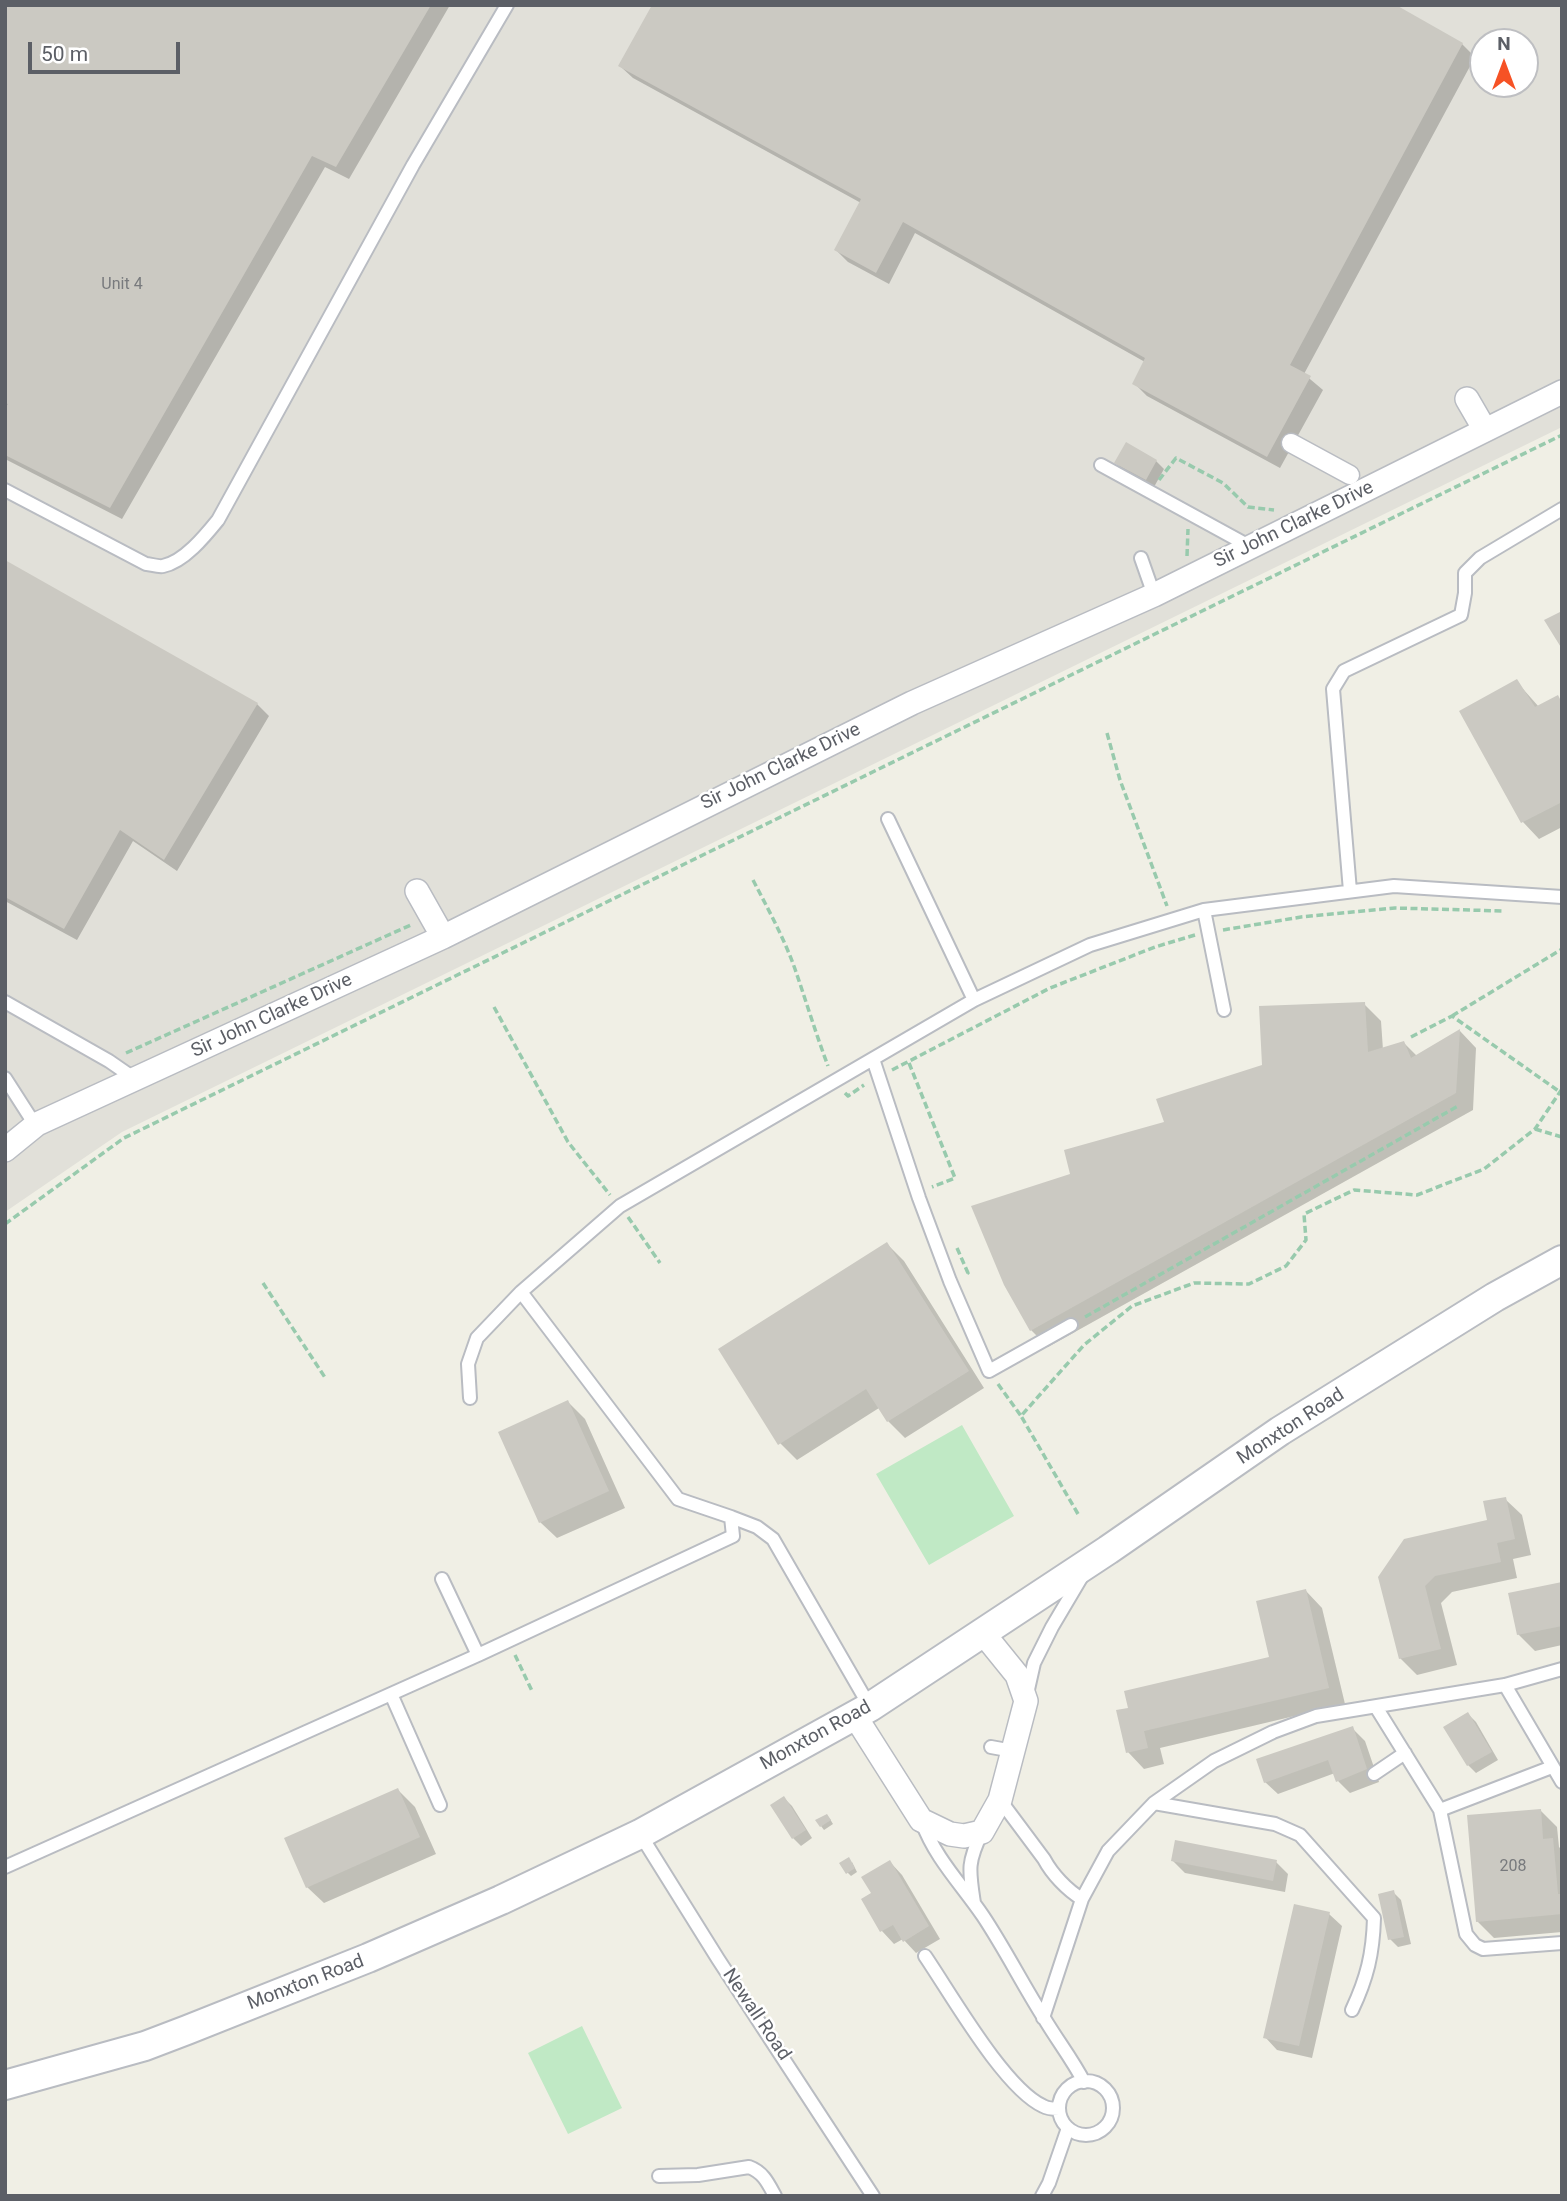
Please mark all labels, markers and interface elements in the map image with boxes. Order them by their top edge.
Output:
scale bar [32,28,184,72]
north arrow [1469,28,1539,98]
text: N [1497,32,1511,55]
text: 50 m [41,42,88,66]
house number: Unit 4 [101,275,143,295]
street label: Sir John Clarke Drive [1210,476,1378,574]
street label: Sir John Clarke Drive [697,718,865,816]
street label: Sir John Clarke Drive [188,969,356,1063]
street label: Monxton Road [1233,1384,1349,1470]
street label: Monxton Road [757,1696,875,1776]
house number: 208 [1500,1857,1526,1877]
street label: Monxton Road [244,1950,368,2016]
street label: Newall Road [717,1965,795,2065]

